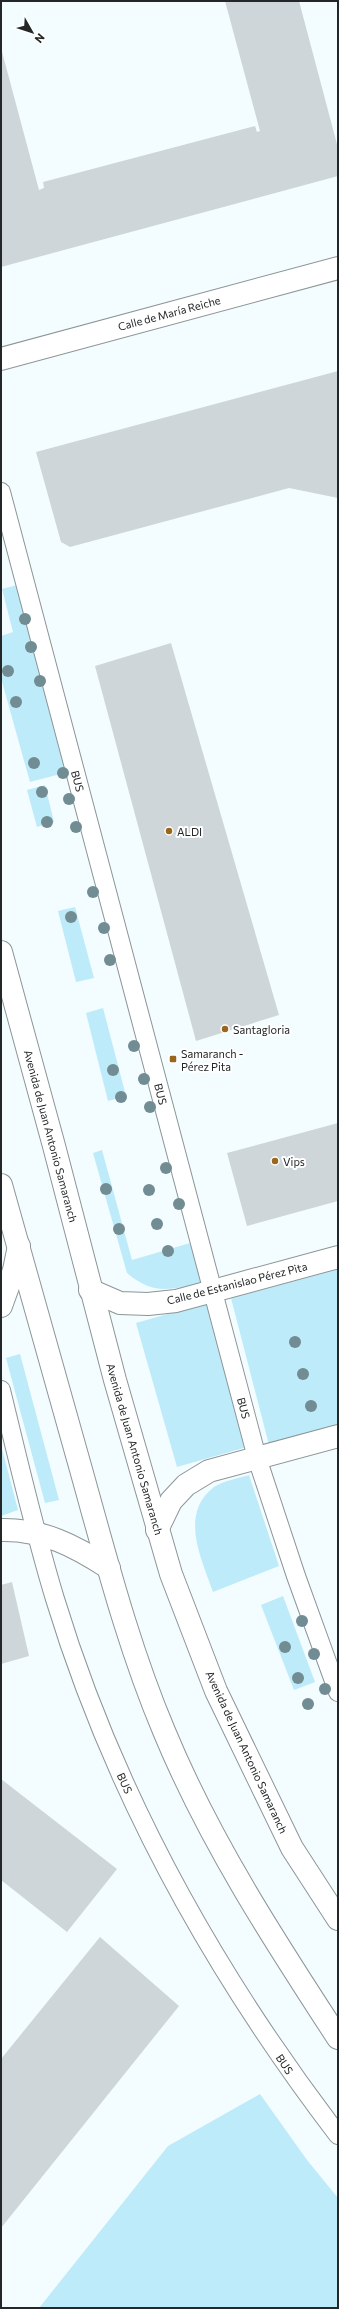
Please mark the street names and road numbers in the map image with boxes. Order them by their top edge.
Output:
street label: Calle de María Reiche [116,293,222,333]
street label: BUS [69,769,87,793]
street label: Avenida de Juan Antonio Samaranch [21,1048,80,1224]
street label: BUS [152,1082,170,1106]
street label: Calle de Estanislao Pérez Pita [165,1259,309,1307]
street label: Avenida de Juan Antonio Samaranch [103,1362,166,1537]
street label: BUS [235,1396,253,1420]
street label: Avenida de Juan Antonio Samaranch [203,1669,290,1836]
street label: BUS [115,1770,135,1796]
street label: BUS [274,2051,296,2077]

